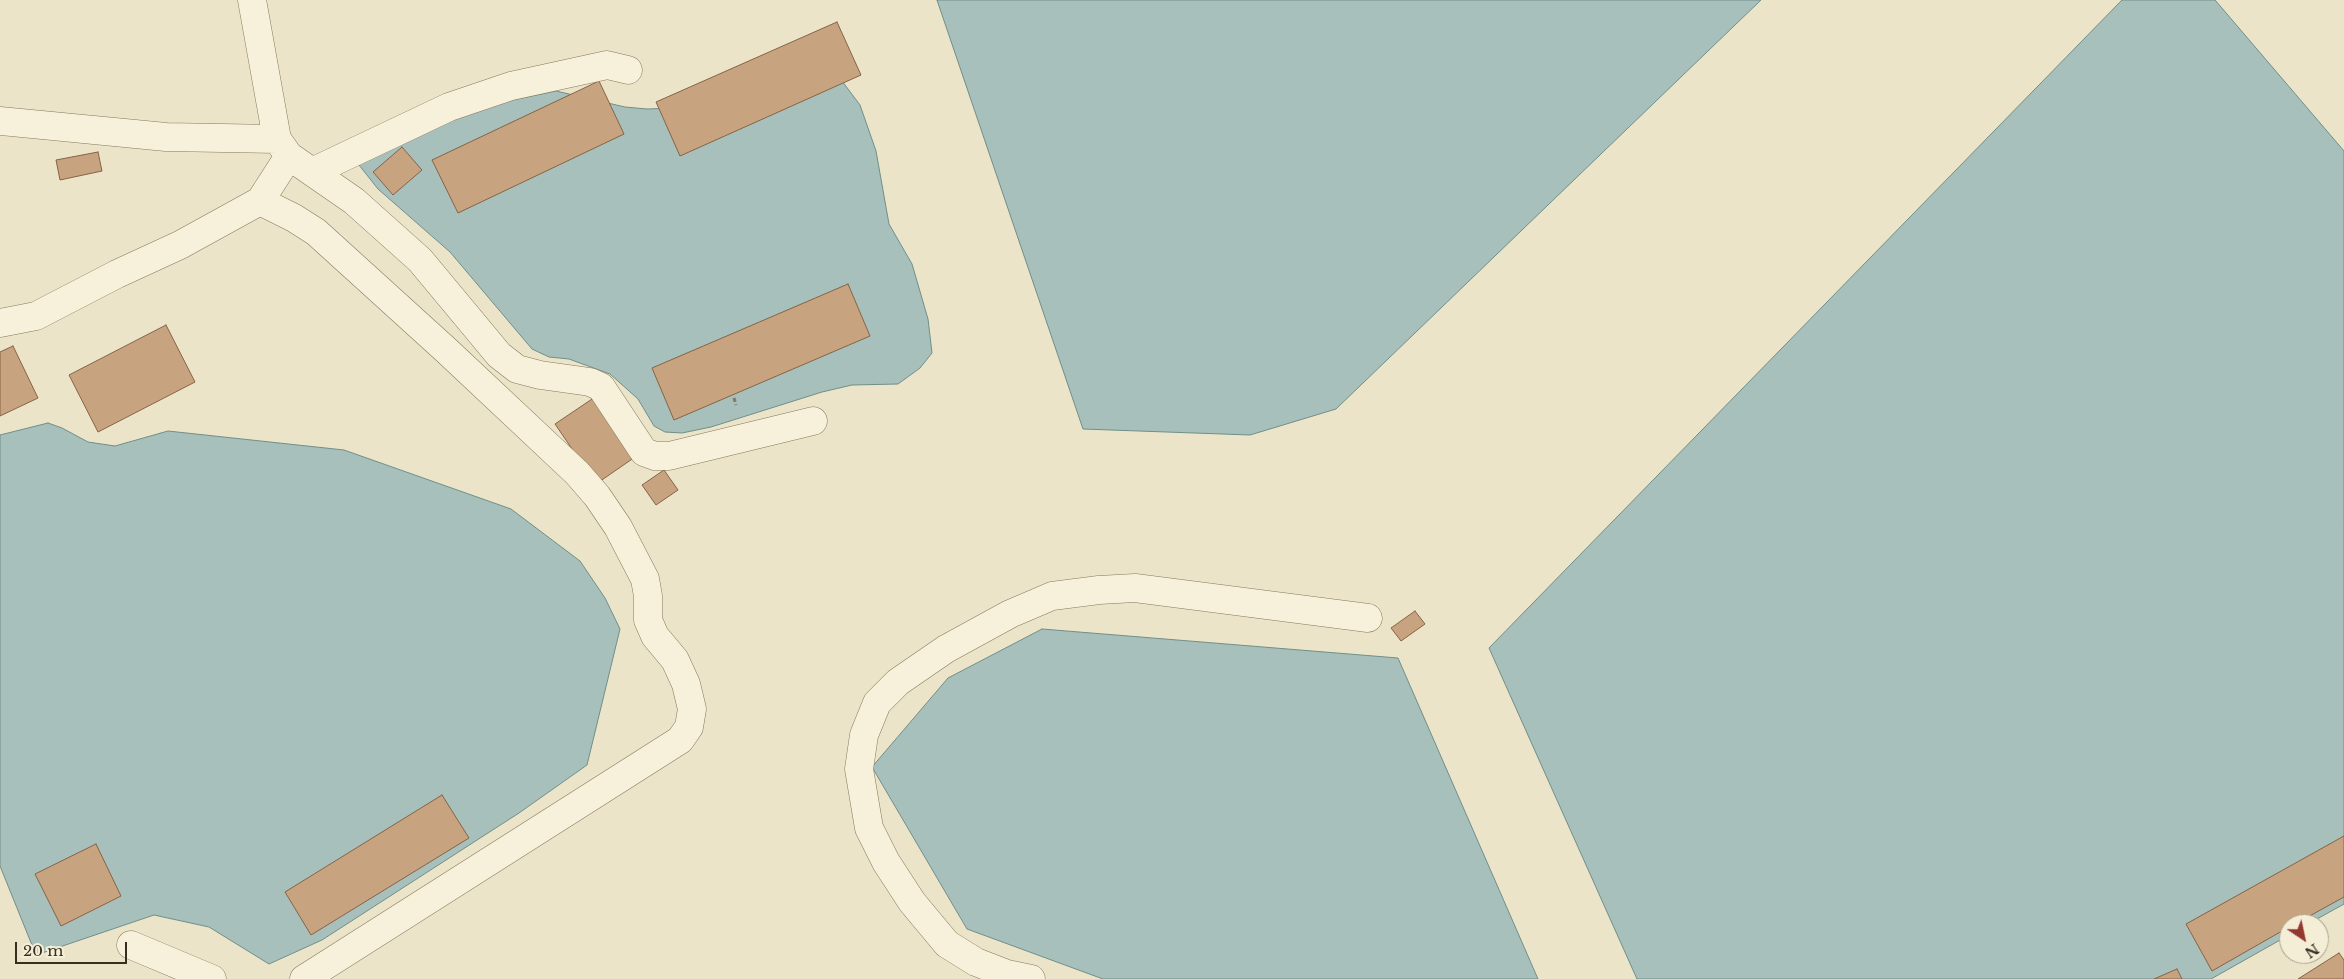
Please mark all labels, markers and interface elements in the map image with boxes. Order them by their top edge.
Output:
north arrow [2279,914,2329,964]
scale bar [18,932,130,964]
text: N [2301,939,2322,962]
text: 20 m [23,941,63,960]

